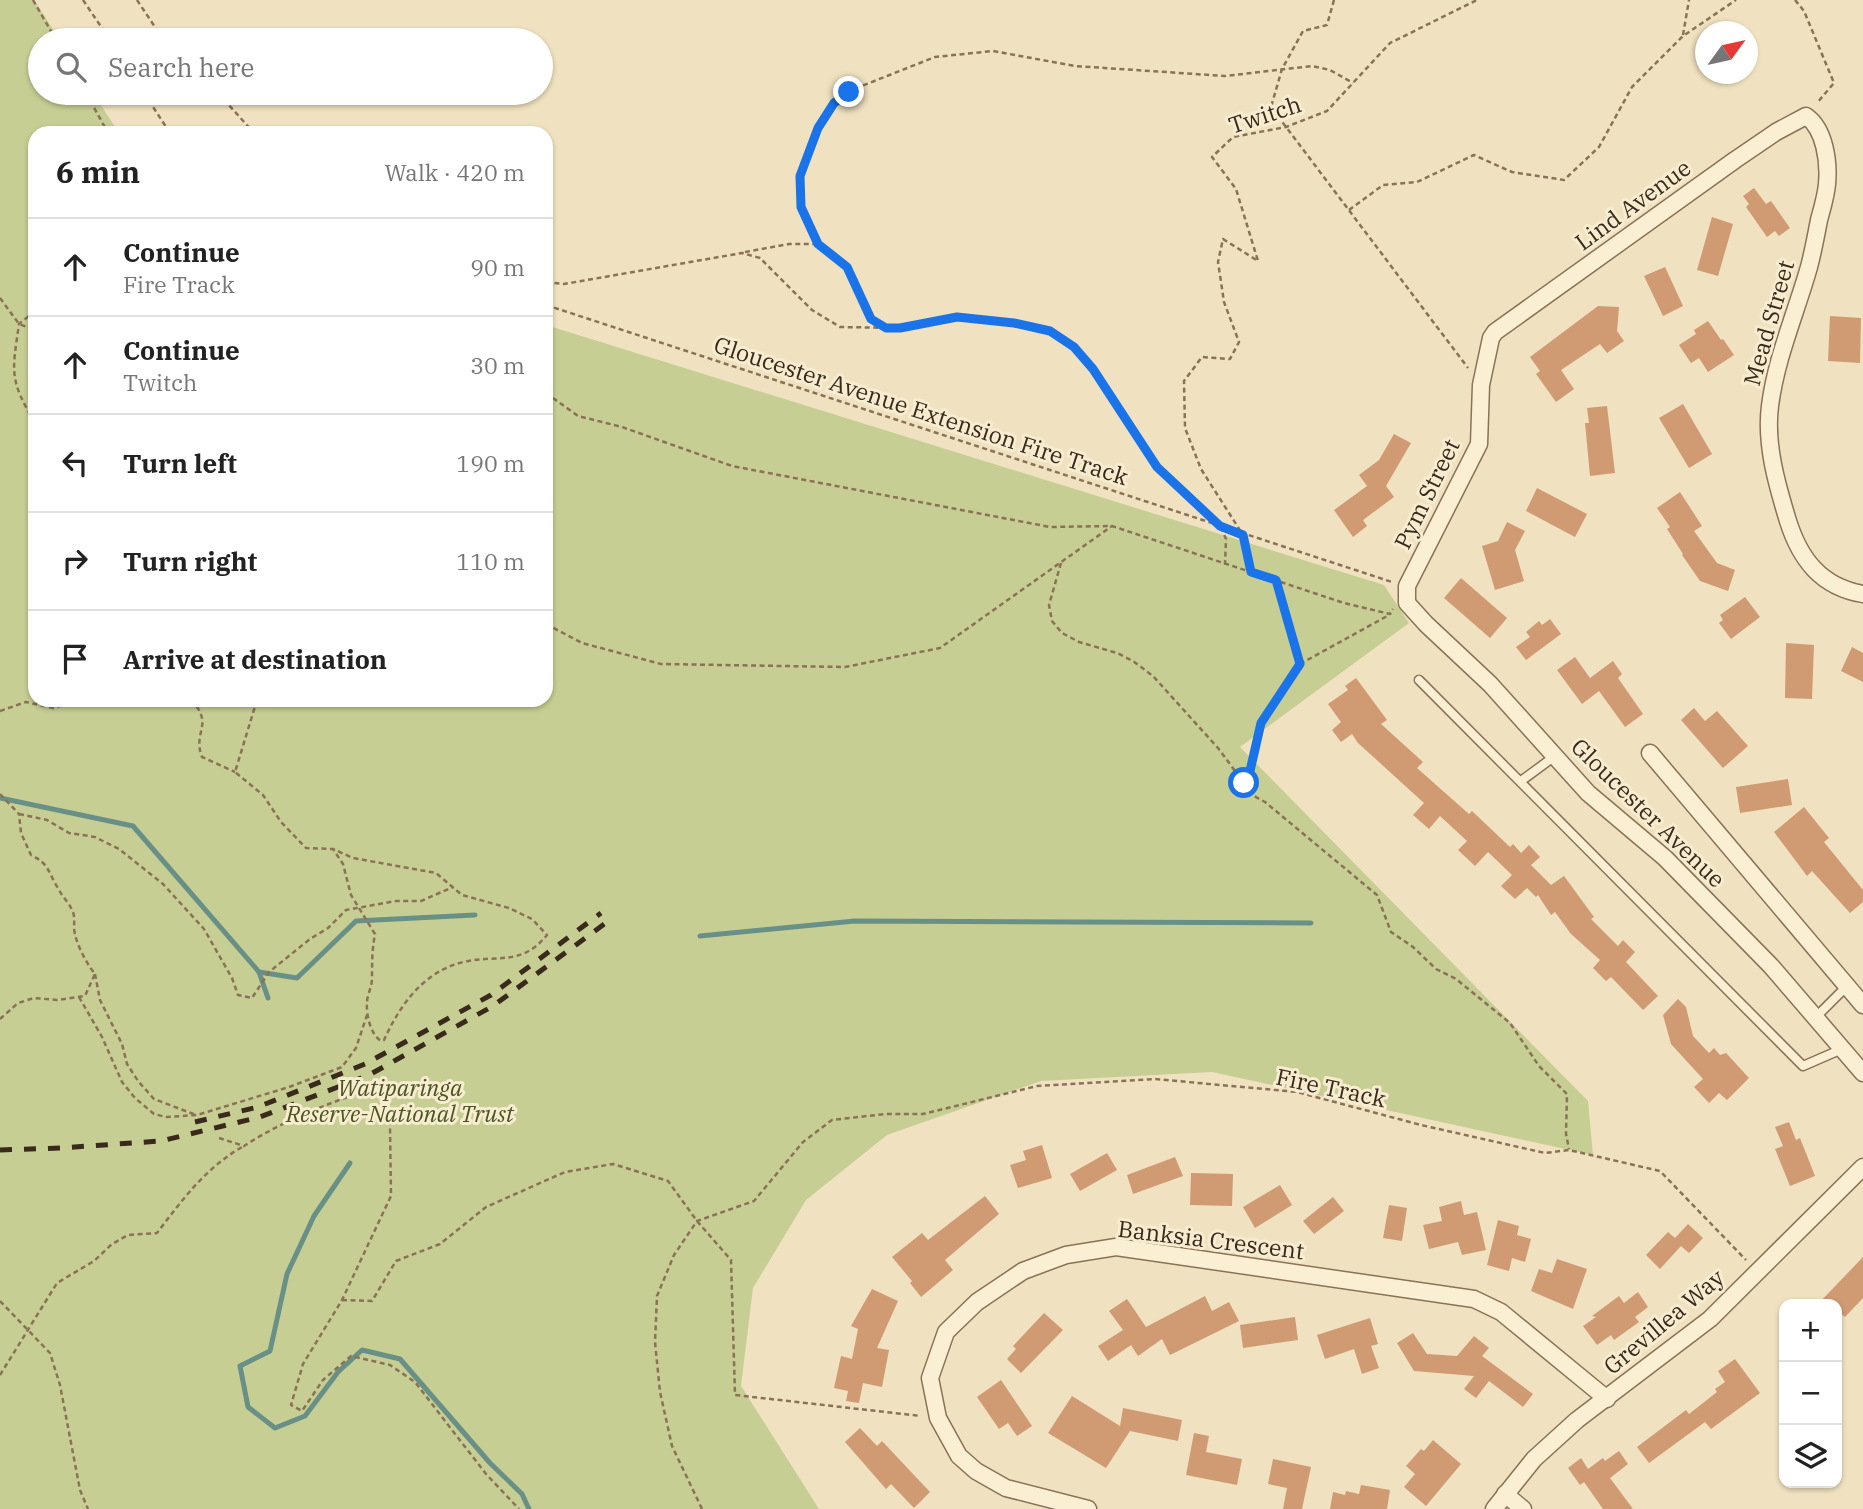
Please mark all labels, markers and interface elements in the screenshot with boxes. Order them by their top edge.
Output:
north arrow [1695,21,1758,84]
search box [28,28,553,105]
icon: search [52,48,90,86]
text: Search here [108,50,254,84]
route end [833,76,864,107]
street label: Twitch [1225,88,1305,140]
text: 6 min [56,152,140,191]
street label: Lind Avenue [1569,152,1696,256]
text: Walk · 420 m [384,157,525,187]
text: Continue [123,235,240,269]
icon: ahead [56,248,94,286]
text: 90 m [470,252,525,282]
street label: Mead Street [1736,257,1800,389]
text: Fire Track [123,269,235,299]
street label: Gloucester Avenue Extension Fire Track [710,329,1133,492]
text: Continue [123,333,240,367]
icon: ahead [56,346,94,384]
text: 30 m [470,350,525,380]
text: Twitch [123,367,197,397]
street label: Pym Street [1387,434,1466,554]
icon: left [56,444,94,482]
text: Turn left [123,446,237,480]
text: 190 m [456,448,525,478]
icon: right [56,542,94,580]
text: Turn right [123,544,257,578]
text: 110 m [456,546,525,576]
icon: arrive [56,640,94,678]
text: Arrive at destination [123,642,387,676]
street label: Gloucester Avenue [1565,731,1732,893]
route start [1228,767,1259,798]
street label: Fire Track [1273,1061,1389,1113]
park label: Watiparinga Reserve-National Trust [285,1072,515,1128]
street label: Banksia Crescent [1116,1213,1306,1265]
street label: Grevillea Way [1597,1262,1730,1380]
map controls [1779,1299,1842,1488]
button: + [1779,1299,1842,1362]
button: − [1779,1362,1842,1425]
button: layers [1779,1425,1842,1488]

